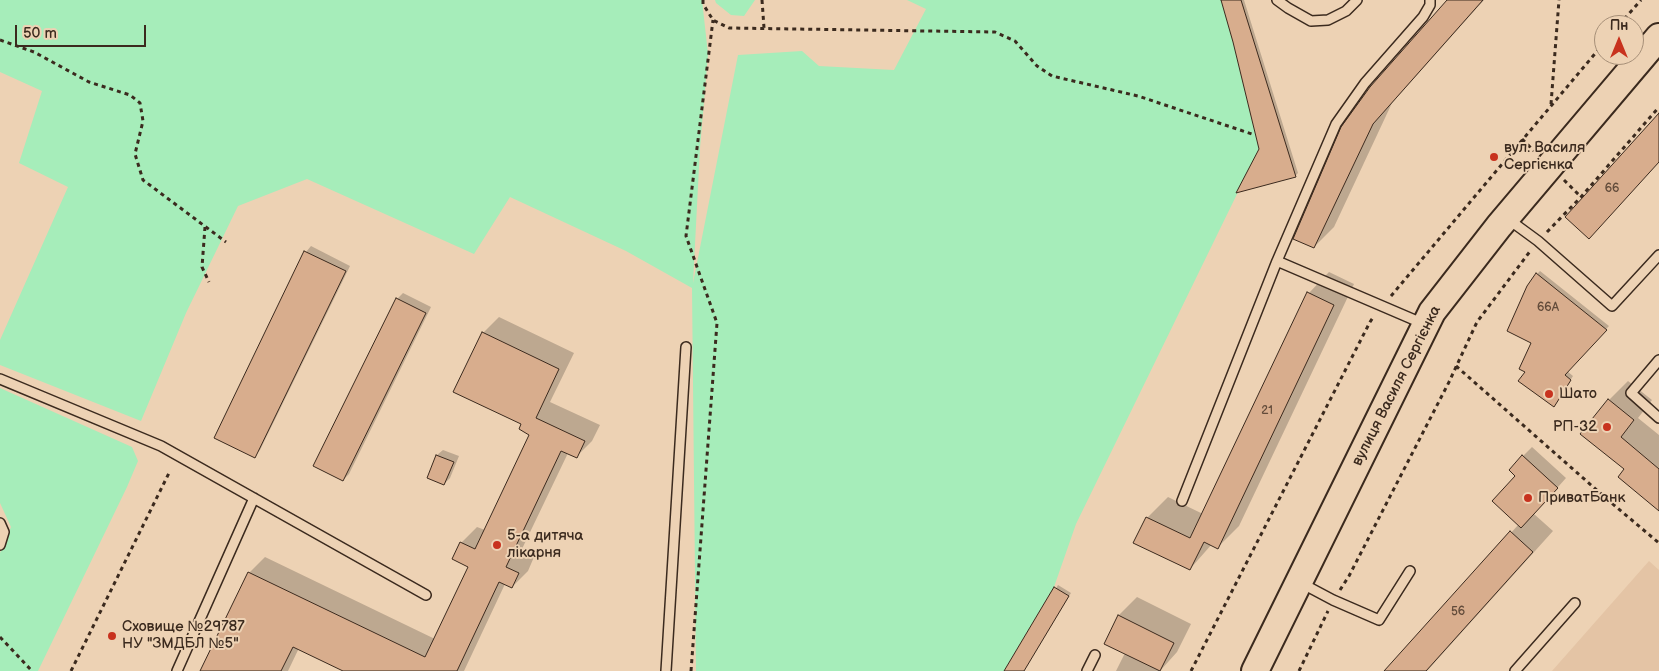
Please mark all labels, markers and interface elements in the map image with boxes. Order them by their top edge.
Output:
scale bar [18,15,149,47]
north arrow [1594,15,1644,65]
text: Пн [1610,17,1628,34]
text: 50 m [23,24,57,43]
place label: вул. Василя Сергієнка [1504,139,1585,174]
marker: вул. Василя Сергієнка [1488,151,1500,163]
house number: 66 [1605,182,1619,196]
house number: 66А [1537,301,1559,315]
street label: вулиця Василя Сергієнка [1349,303,1445,469]
place label: Шато [1559,385,1597,403]
marker: Шато [1543,388,1555,400]
house number: 21 [1261,404,1273,418]
place label: РП-32 [1553,418,1597,436]
marker: РП-32 [1601,421,1613,433]
place label: ПриватБанк [1538,489,1625,507]
marker: ПриватБанк [1522,492,1534,504]
place label: 5-а дитяча лікарня [507,527,583,562]
marker: 5-а дитяча лікарня [491,539,503,551]
house number: 56 [1451,605,1465,619]
place label: Сховище №29787 НУ "ЗМДБЛ №5" [122,618,245,653]
marker: Сховище №29787 НУ "ЗМДБЛ №5" [106,630,118,642]

